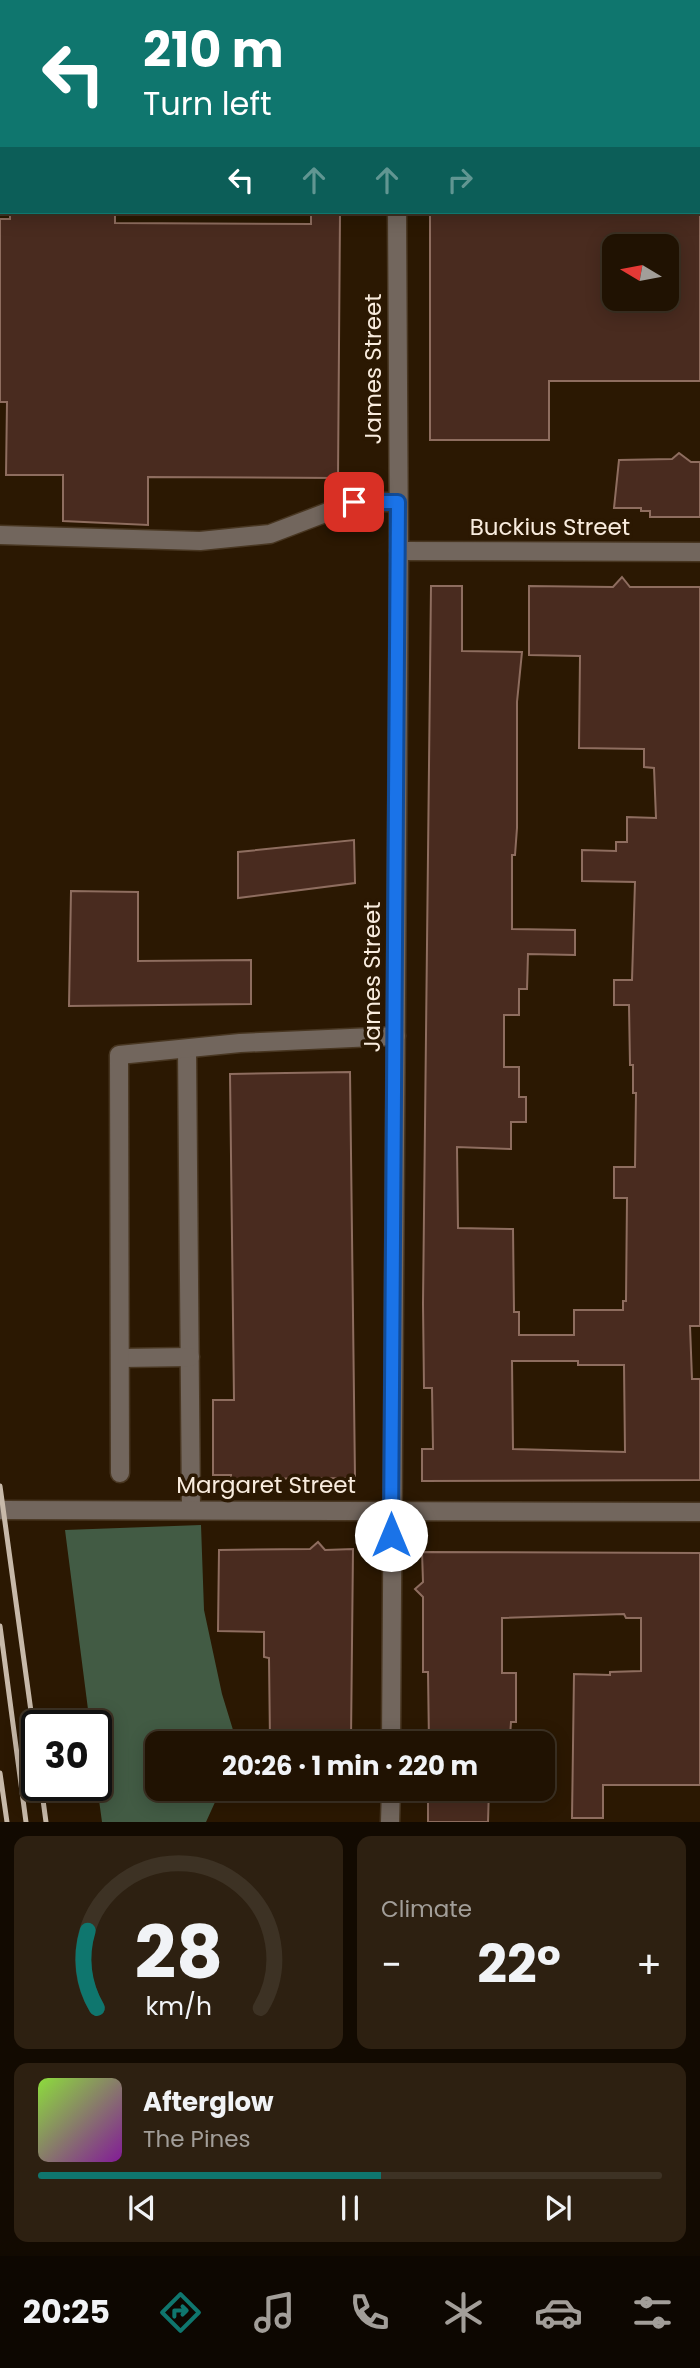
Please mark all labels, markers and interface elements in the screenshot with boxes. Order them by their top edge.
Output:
text: 210 m [143,16,284,84]
icon: left [28,28,119,119]
text: Turn left [143,81,272,126]
icon: left [222,161,260,199]
icon: ahead [295,161,333,199]
icon: ahead [368,161,406,199]
icon: right [441,161,479,199]
north arrow [602,234,679,312]
map controls [602,234,679,311]
street label: James Street [357,293,389,445]
pin [324,472,384,532]
icon: arrive [335,483,373,521]
street label: Buckius Street [470,511,630,543]
street label: James Street [356,901,388,1053]
street label: Margaret Street [176,1469,356,1501]
position arrow [354,1498,428,1572]
speed limit sign: 30 [21,1710,112,1801]
text: 20:26 · 1 min · 220 m [222,1748,478,1784]
text: Climate [381,1893,472,1925]
text: 28 [134,1903,223,2004]
text: 22° [477,1928,561,2001]
text: − [381,1938,402,1991]
text: + [636,1938,662,1991]
text: km/h [145,1989,212,2024]
text: Afterglow [143,2084,274,2120]
text: The Pines [143,2123,251,2155]
icon: previous [123,2189,161,2227]
icon: pause [331,2189,369,2227]
icon: next [539,2189,577,2227]
icon: directions [156,2288,205,2337]
icon: music [250,2288,299,2337]
icon: phone [345,2288,394,2337]
icon: climate [439,2288,488,2337]
icon: car [534,2288,583,2337]
icon: filters [628,2288,677,2337]
text: 20:25 [23,2289,110,2334]

